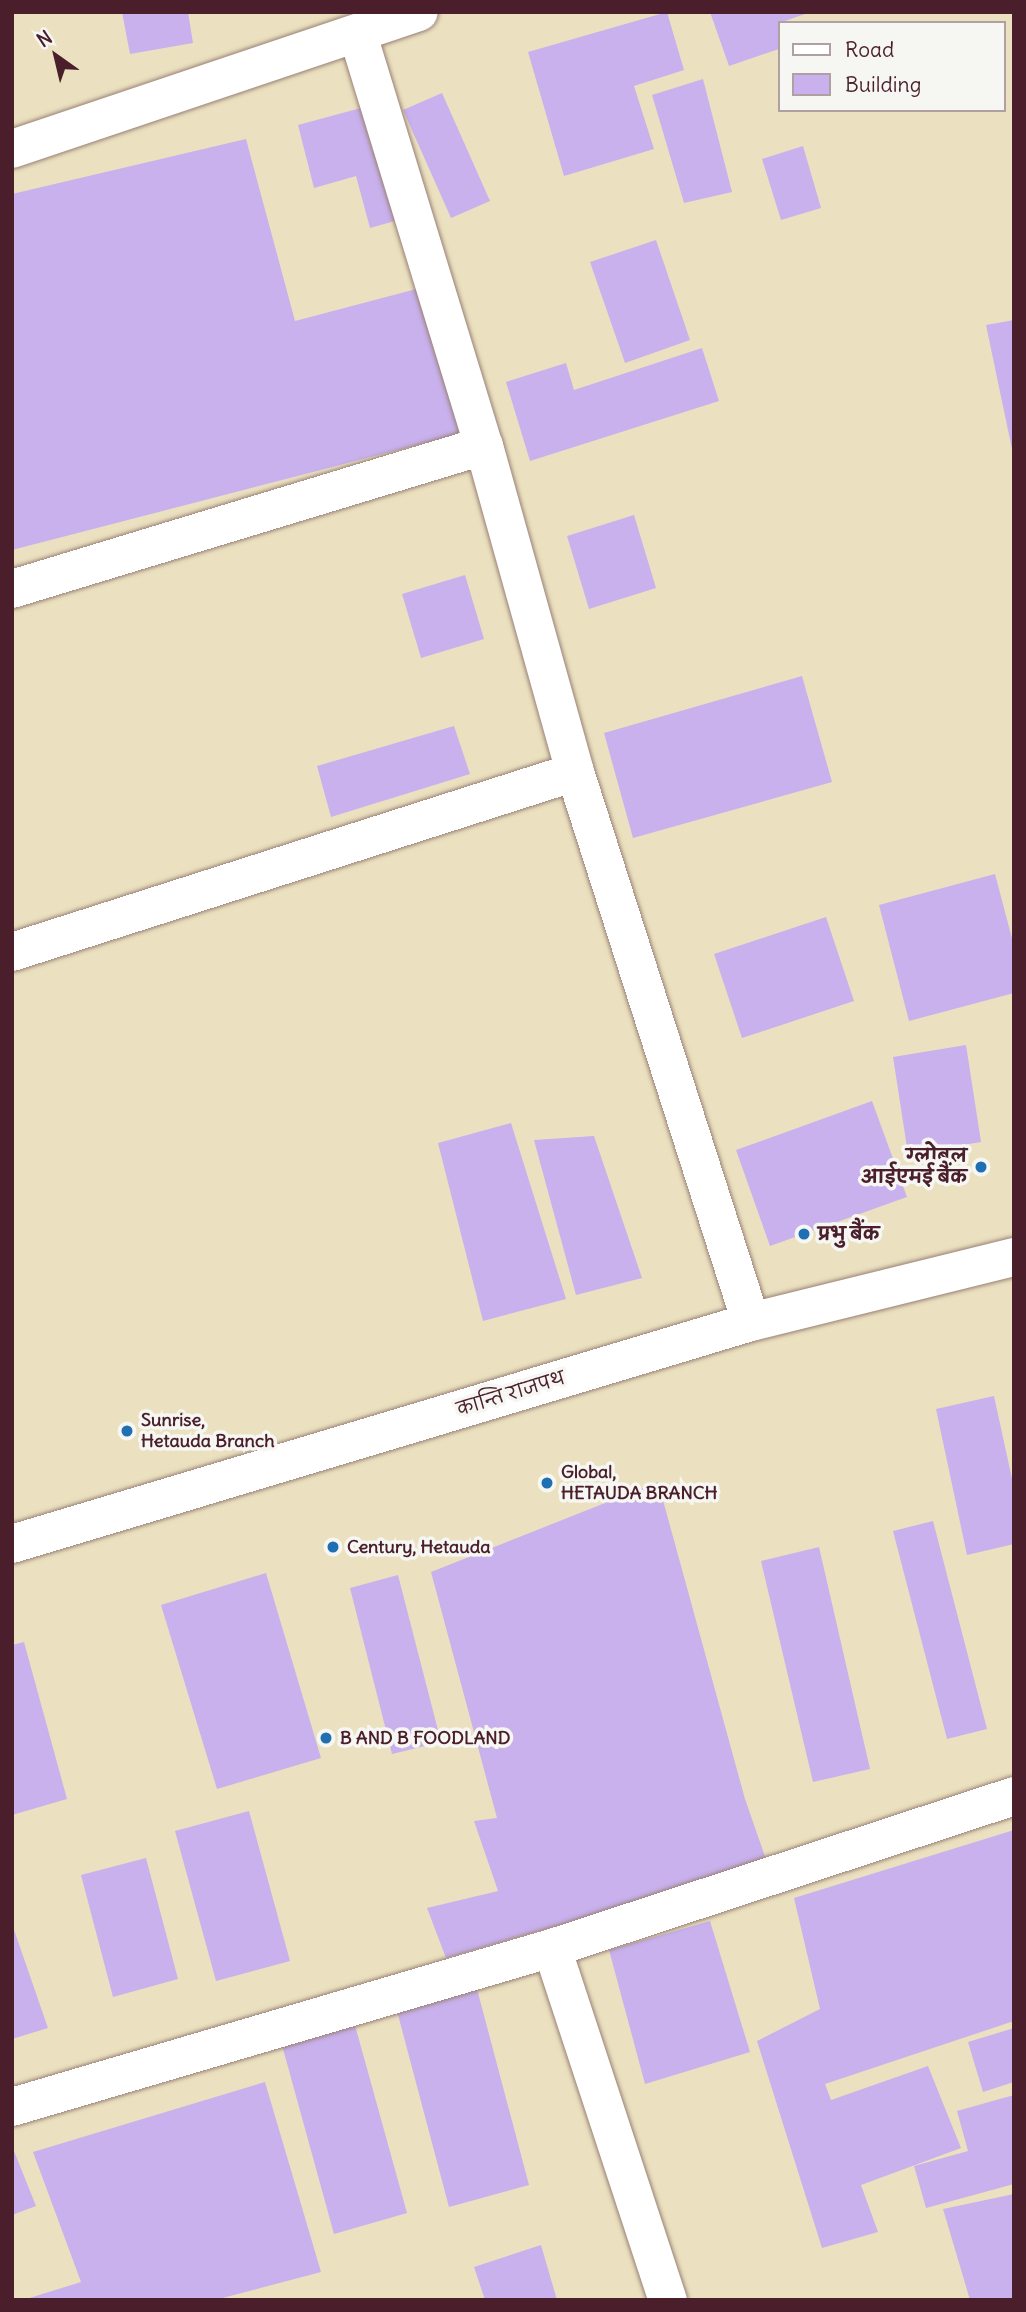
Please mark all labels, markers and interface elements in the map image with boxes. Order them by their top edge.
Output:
north arrow [21,21,91,91]
legend [778,21,1005,112]
text: N [32,25,56,52]
text: Road [845,36,894,63]
text: Building [845,71,921,98]
place label: ग्लोबल आईएमई बैंक [860,1146,967,1188]
marker: ग्लोबल आईएमई बैंक [973,1159,989,1175]
place label: प्रभु बैंक [818,1223,879,1245]
marker: प्रभु बैंक [796,1226,812,1242]
street label: कान्ति राजपथ [454,1367,568,1421]
place label: Sunrise, Hetauda Branch [141,1410,275,1452]
marker: Sunrise, Hetauda Branch [119,1423,135,1439]
place label: Global, HETAUDA BRANCH [561,1462,717,1504]
marker: Global, HETAUDA BRANCH [539,1475,555,1491]
place label: Century, Hetauda [347,1536,491,1558]
marker: Century, Hetauda [325,1539,341,1555]
place label: B AND B FOODLAND [340,1727,510,1749]
marker: B AND B FOODLAND [318,1730,334,1746]

